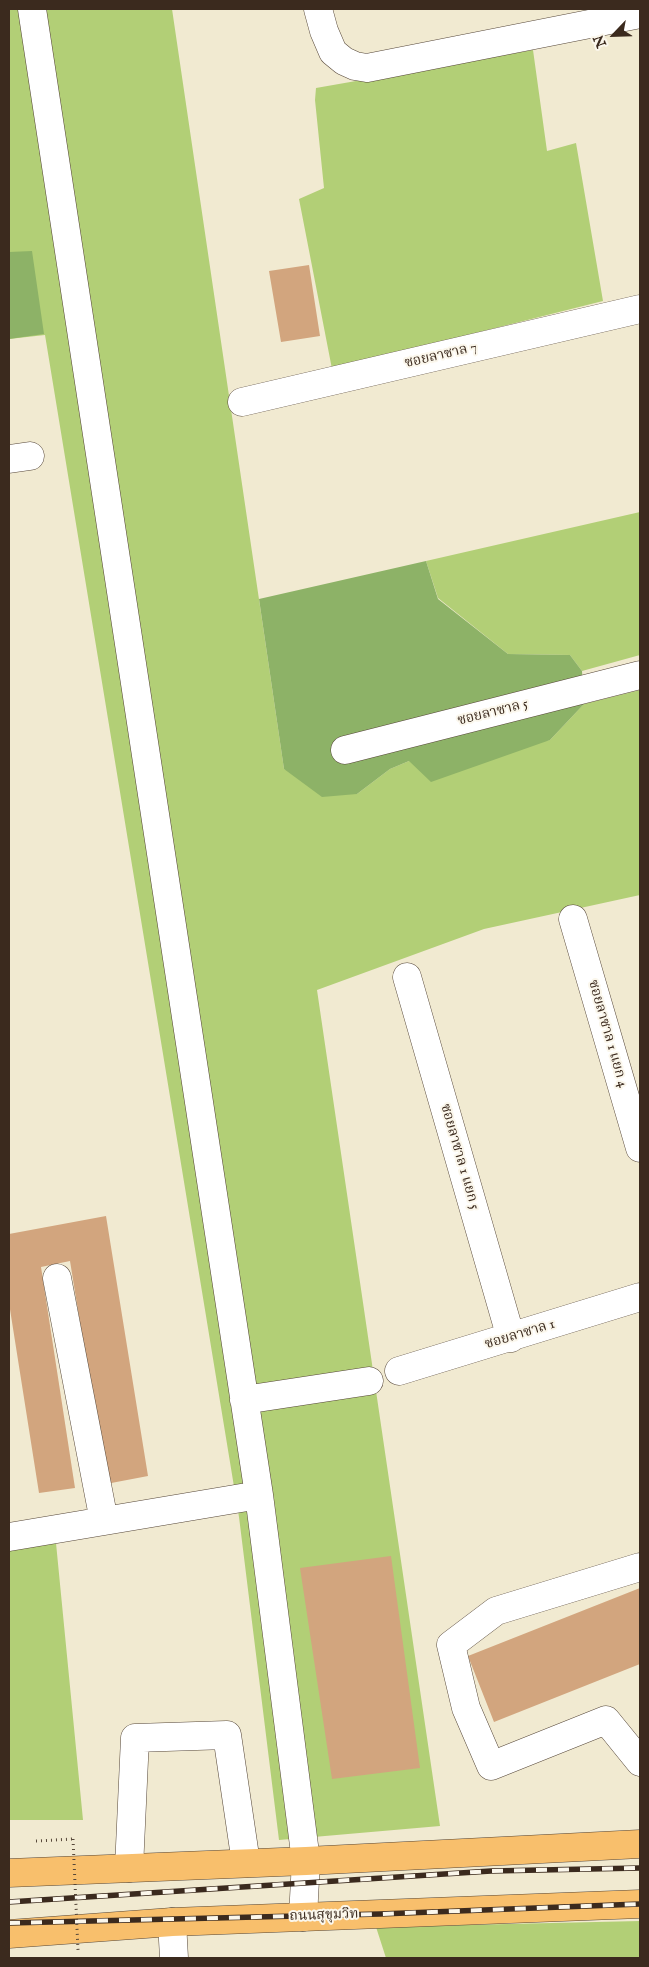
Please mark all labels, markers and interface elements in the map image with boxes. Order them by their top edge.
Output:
north arrow [589,10,639,60]
text: N [590,32,611,50]
street label: ซอยลาซาล 7 [403,340,479,372]
street label: ซอยลาซาล 5 [456,696,530,730]
street label: ซอยลาซาล 1 แยก 4 [584,978,630,1090]
street label: ซอยลาซาล 1 แยก 5 [436,1102,482,1212]
street label: ซอยลาซาล 1 [483,1316,557,1354]
street label: ถนนสุขุมวิท [289,1906,359,1926]

